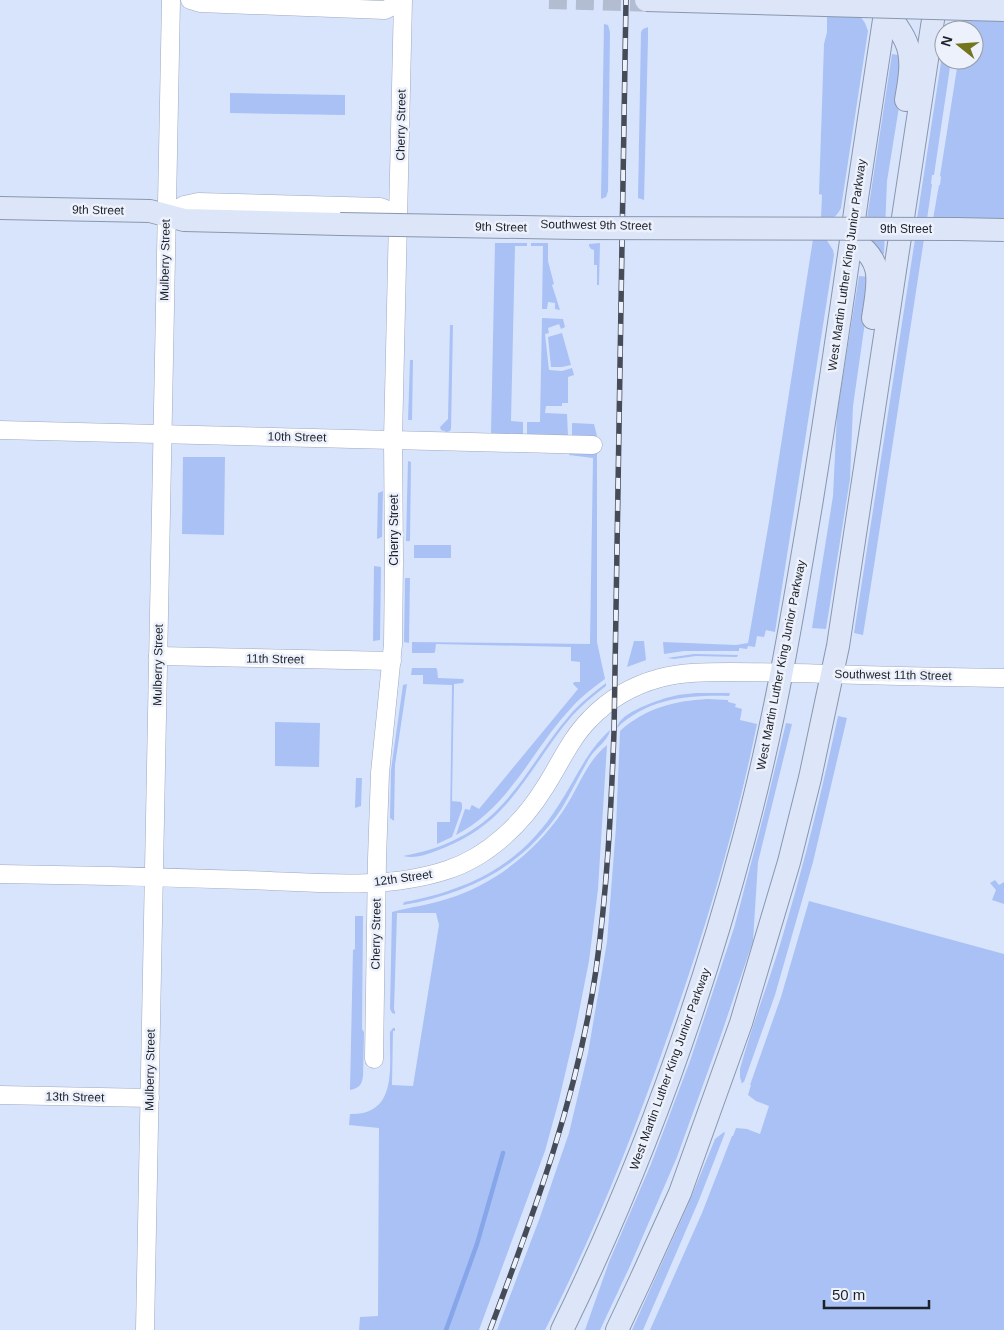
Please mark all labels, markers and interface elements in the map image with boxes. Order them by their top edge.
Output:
north arrow [934,20,984,70]
text: N [937,34,956,48]
street label: Cherry Street [393,89,409,161]
street label: West Martin Luther King Junior Parkway [825,158,869,372]
street label: 9th Street [72,203,125,217]
street label: Southwest 9th Street [540,217,652,233]
street label: Mulberry Street [157,218,173,301]
street label: 9th Street [475,220,528,234]
street label: 9th Street [880,222,933,236]
street label: 10th Street [268,429,327,445]
street label: Cherry Street [387,494,401,566]
street label: West Martin Luther King Junior Parkway [754,559,808,771]
street label: Mulberry Street [150,623,166,706]
street label: 11th Street [246,651,305,667]
street label: Southwest 11th Street [834,667,952,683]
street label: 12th Street [373,867,434,889]
street label: Cherry Street [368,898,384,970]
street label: West Martin Luther King Junior Parkway [627,966,713,1172]
street label: Mulberry Street [142,1028,158,1111]
street label: 13th Street [46,1089,105,1105]
scale bar [824,1278,929,1310]
text: 50 m [832,1286,865,1303]

